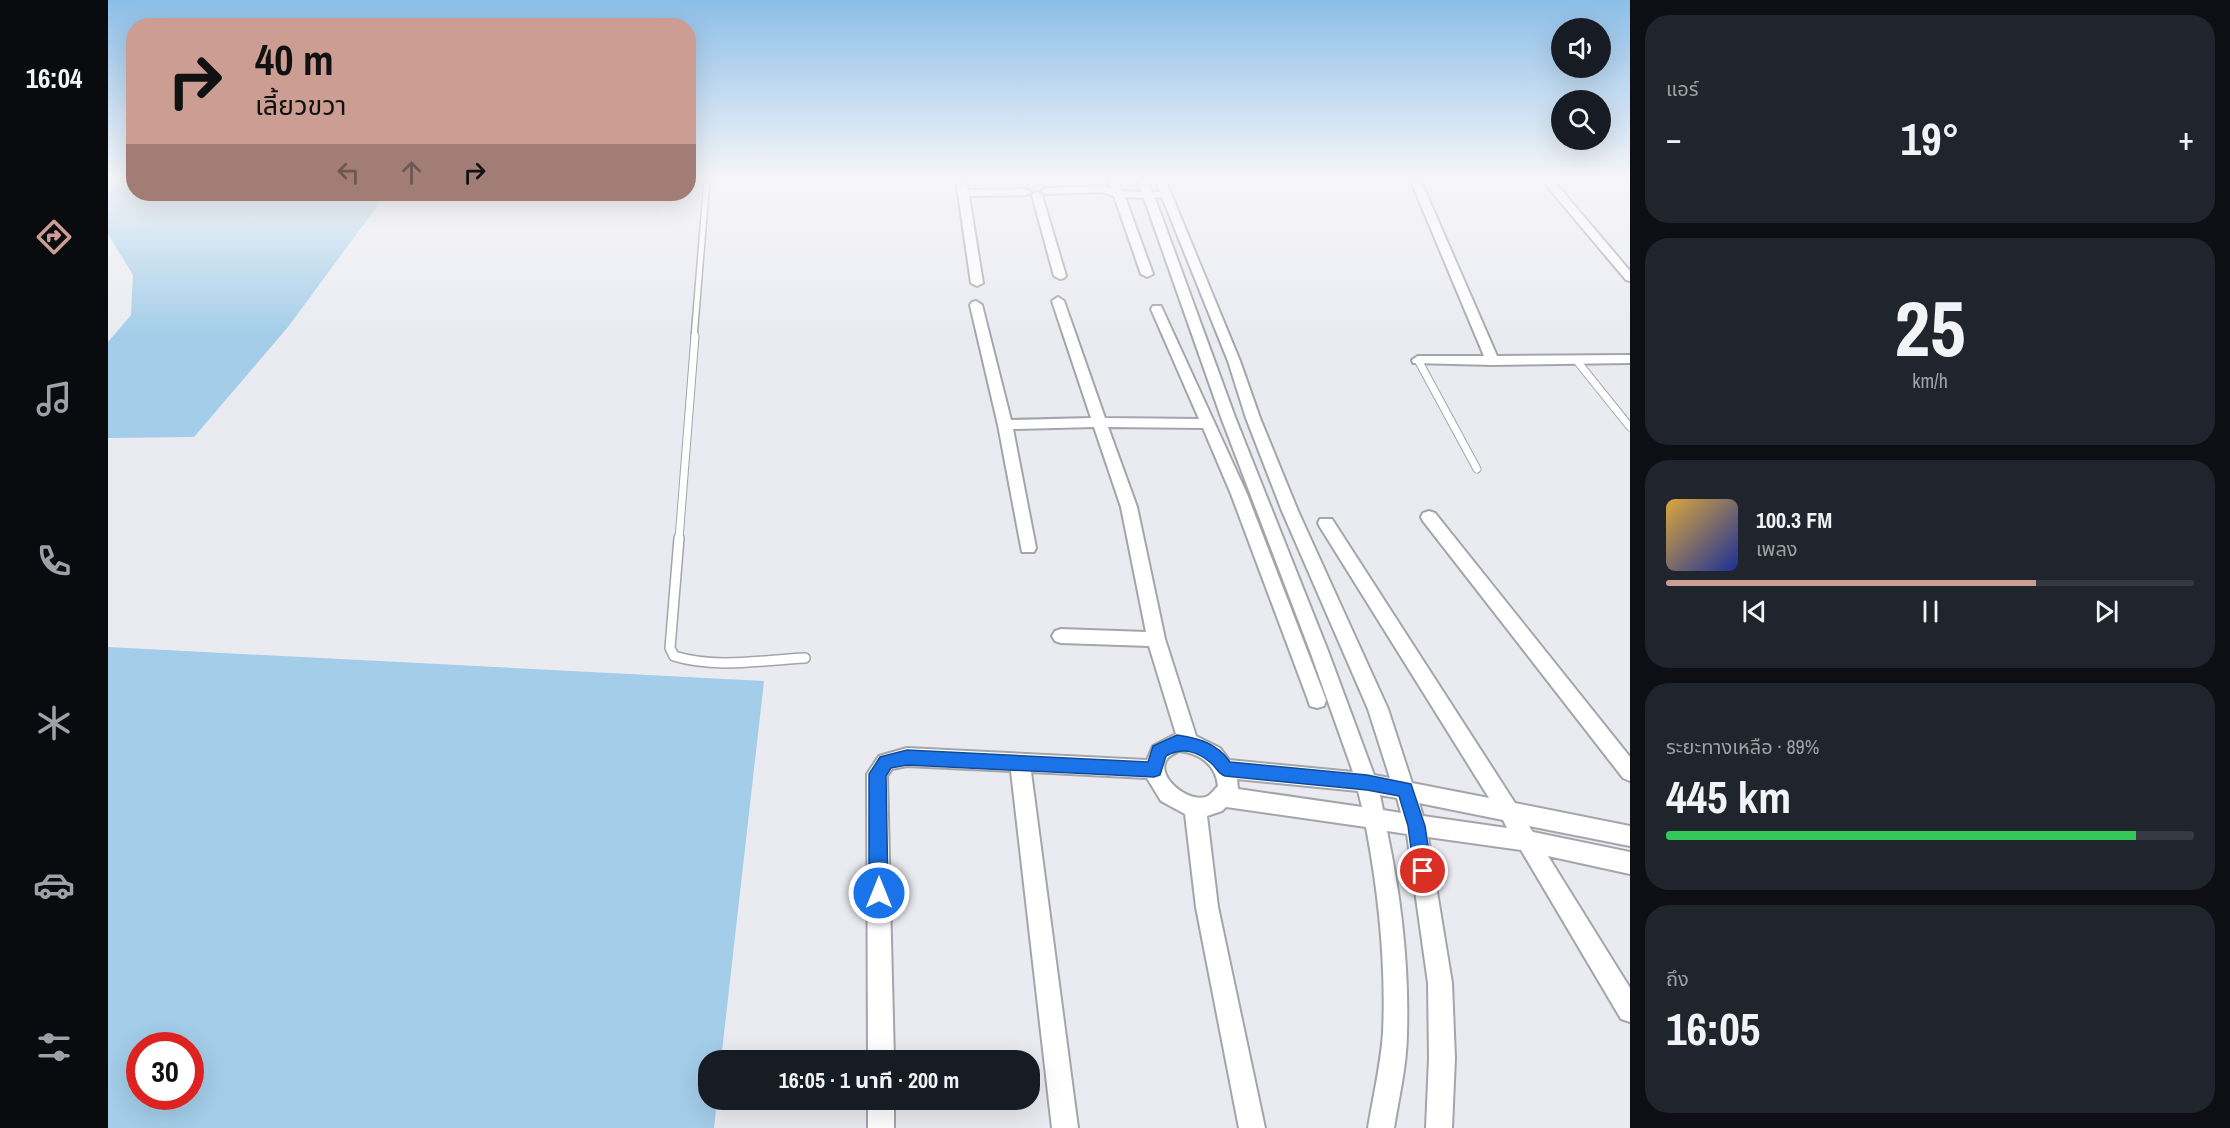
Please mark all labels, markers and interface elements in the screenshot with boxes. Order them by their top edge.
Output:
map controls [1551,18,1611,150]
button: sound [1551,18,1611,78]
text: 40 m [255,32,334,88]
icon: right [156,42,234,120]
text: 16:04 [26,60,82,96]
text: แอร์ [1666,75,1698,102]
text: เลี้ยวขวา [255,87,346,123]
button: search [1551,90,1611,150]
text: 19° [1900,108,1960,169]
text: − [1666,116,1682,160]
text: + [2178,116,2194,160]
icon: left [332,156,365,189]
icon: ahead [395,156,428,189]
icon: right [458,156,491,189]
icon: directions [33,216,75,258]
text: 25 [1894,275,1966,380]
text: km/h [1912,367,1948,394]
icon: music [33,378,75,420]
text: 100.3 FM [1756,505,1832,535]
text: เพลง [1756,535,1798,562]
icon: phone [33,540,75,582]
icon: previous [1738,595,1771,628]
icon: pause [1914,595,1947,628]
icon: next [2090,595,2123,628]
icon: climate [33,702,75,744]
text: ระยะทางเหลือ · 89% [1666,733,1819,760]
text: 445 km [1666,766,1791,827]
pin [1397,845,1448,896]
icon: arrive [1406,854,1439,887]
position arrow [847,861,911,925]
icon: car [33,864,75,906]
text: ถึง [1666,965,1689,992]
text: 16:05 [1666,998,1760,1059]
icon: filters [33,1026,75,1068]
speed limit sign: 30 [126,1032,204,1110]
text: 16:05 · 1 นาที · 200 m [779,1065,959,1095]

